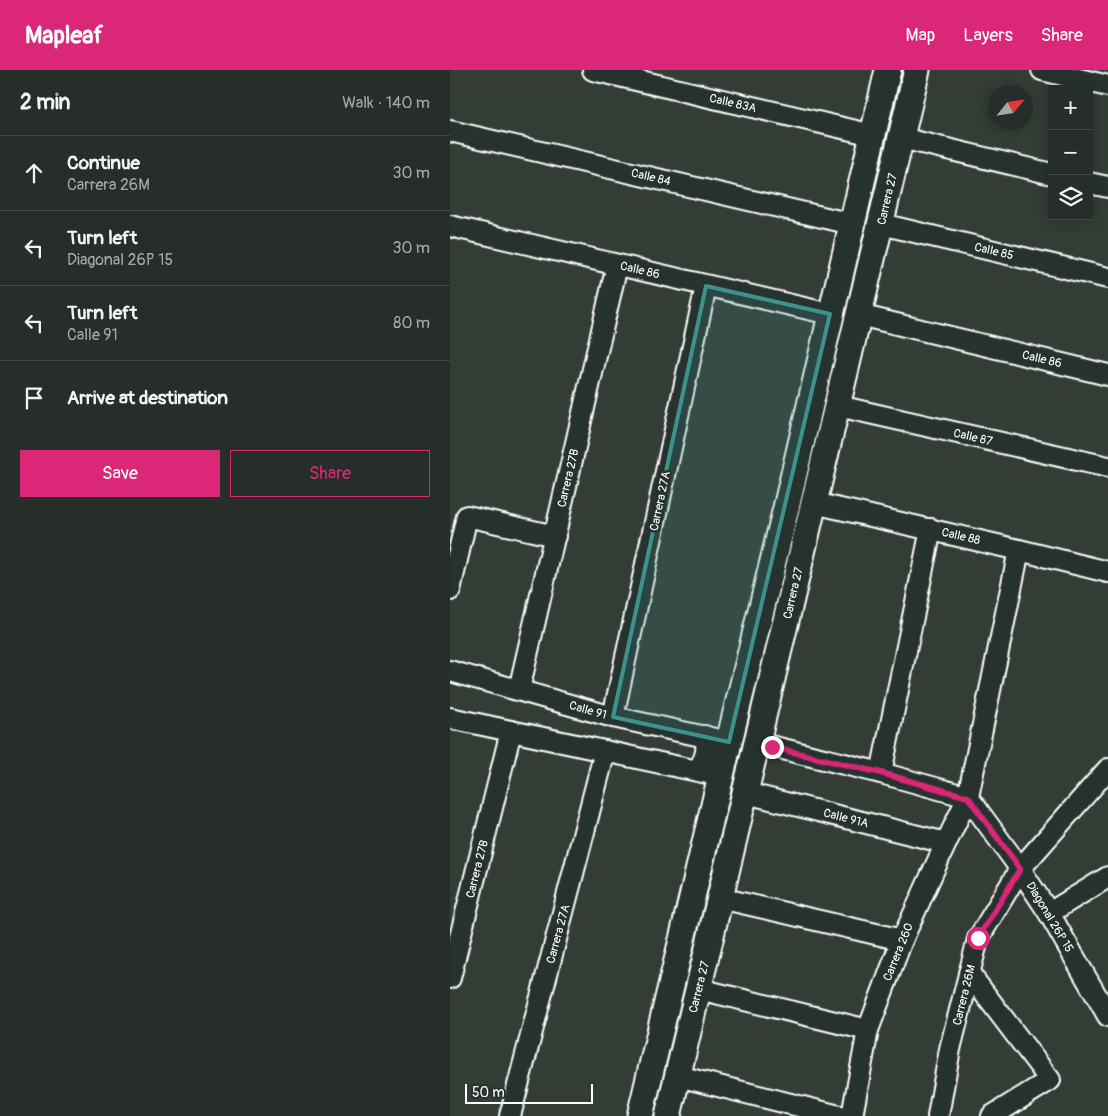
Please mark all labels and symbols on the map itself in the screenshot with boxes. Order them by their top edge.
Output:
north arrow [988,85,1033,130]
street label: Calle 83A [708,91,758,116]
street label: Calle 84 [630,166,672,189]
street label: Carrera 27 [874,171,901,227]
street label: Calle 85 [973,240,1015,263]
street label: Calle 86 [619,259,661,282]
street label: Calle 86 [1021,348,1063,371]
street label: Calle 87 [952,426,995,449]
street label: Carrera 27B [554,447,583,509]
street label: Carrera 27A [647,470,674,532]
street label: Calle 88 [940,525,982,548]
street label: Carrera 27 [780,565,807,621]
street label: Calle 91 [567,698,608,723]
route end [761,736,784,759]
street label: Calle 91A [822,806,870,831]
street label: Carrera 27B [463,838,492,900]
street label: Diagonal 26P 15 [1023,879,1076,955]
street label: Carrera 27A [543,903,574,965]
street label: Carrera 26O [880,921,917,983]
route start [967,927,990,950]
street label: Carrera 27 [686,959,713,1015]
street label: Carrera 26M [950,963,979,1027]
scale bar [465,1081,592,1104]

